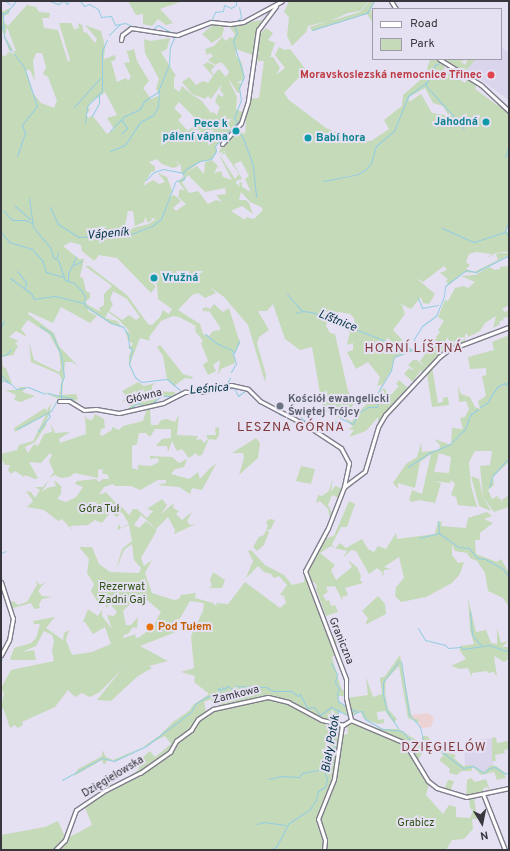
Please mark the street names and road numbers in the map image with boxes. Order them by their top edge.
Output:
street label: Główna [125,386,163,408]
street label: Graniczna [326,616,356,666]
street label: Zamkowa [211,683,261,707]
street label: Dzięgielowska [80,753,146,801]

